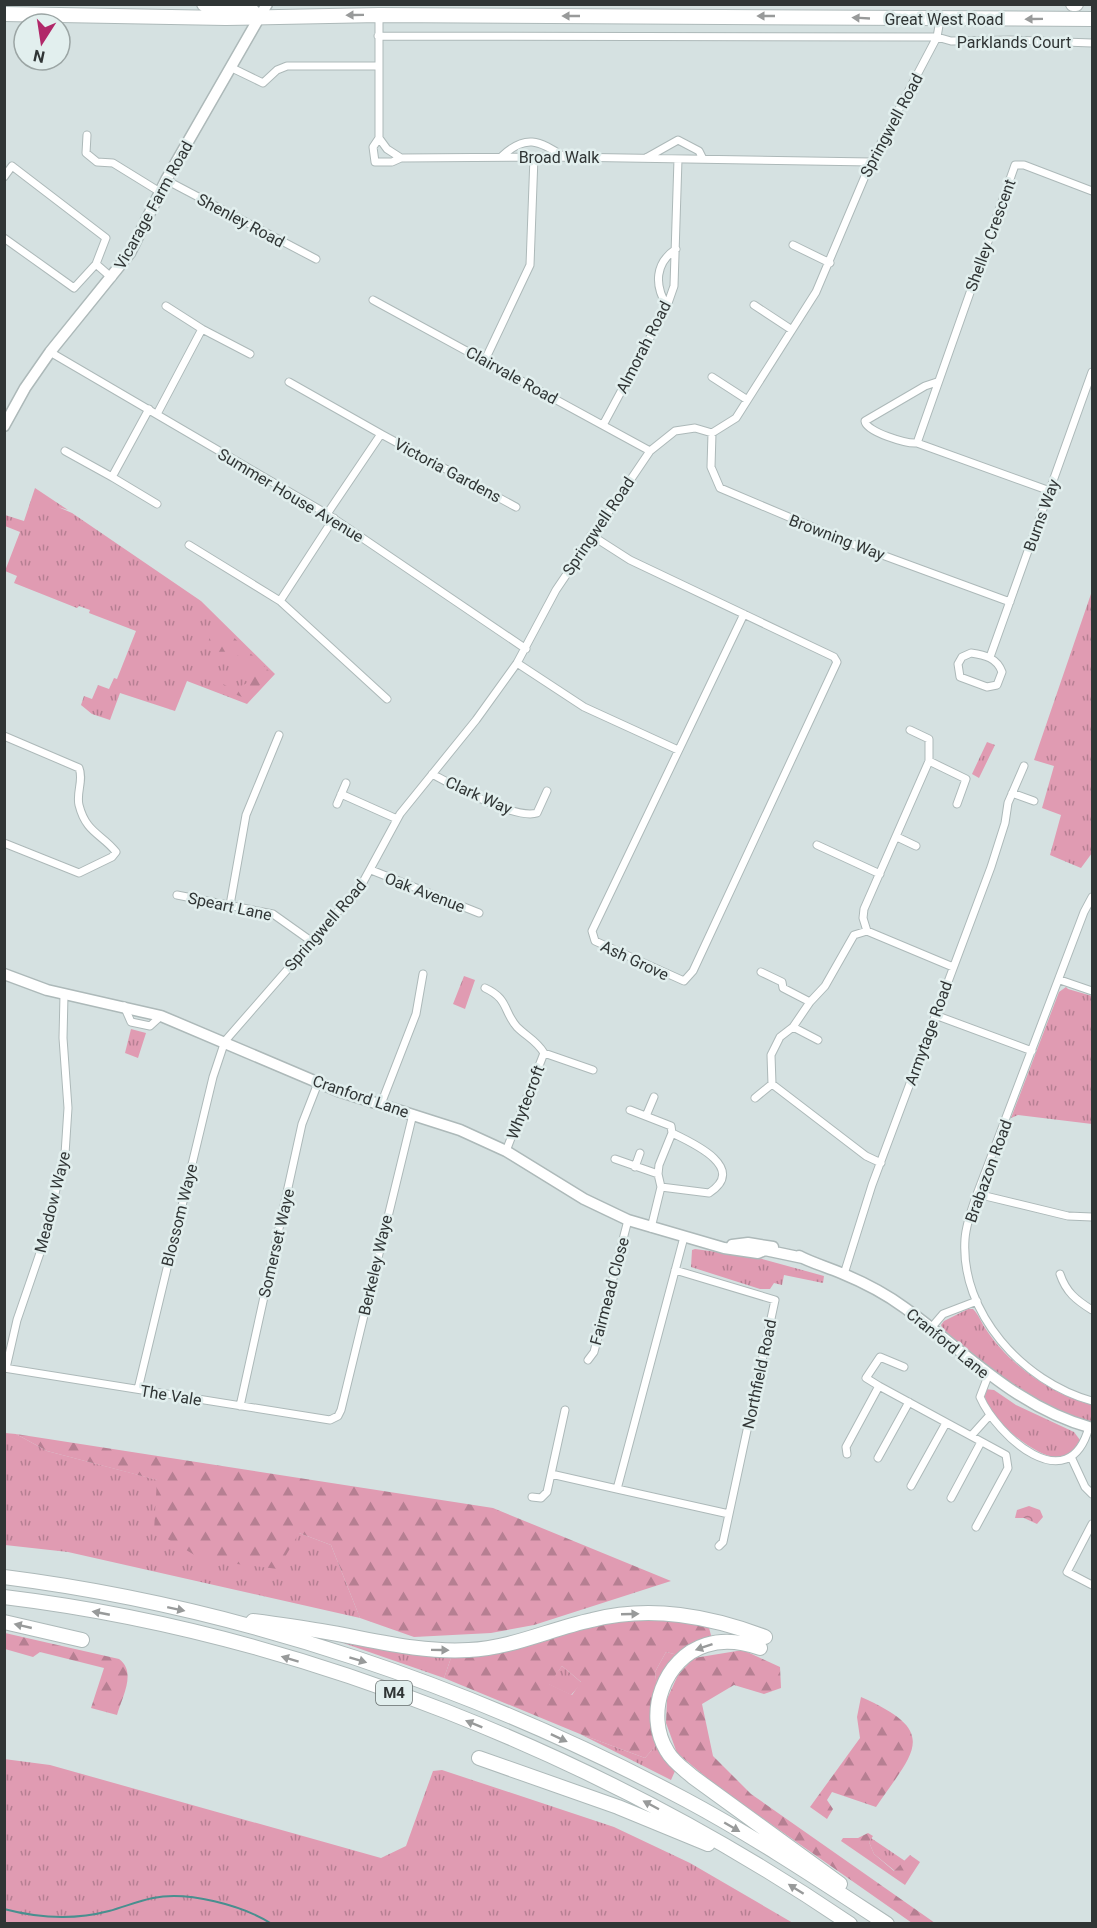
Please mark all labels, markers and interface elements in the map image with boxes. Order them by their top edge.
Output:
street label: Great West Road [884,10,1004,29]
one-way arrow [346,11,365,20]
one-way arrow [562,11,581,21]
one-way arrow [757,11,776,21]
north arrow [12,12,72,72]
one-way arrow [852,14,871,23]
one-way arrow [1025,14,1044,24]
street label: Parklands Court [957,33,1071,52]
text: N [31,46,46,67]
street label: Springwell Road [856,70,927,180]
street label: Vicarage Farm Road [110,138,197,273]
street label: Broad Walk [519,148,600,167]
street label: Shelley Crescent [961,177,1020,294]
street label: Shenley Road [194,189,288,251]
street label: Almorah Road [612,298,675,396]
street label: Clairvale Road [463,342,561,408]
street label: Victoria Gardens [391,434,504,507]
street label: Summer House Avenue [214,444,367,546]
street label: Springwell Road [558,473,638,579]
street label: Burns Way [1020,476,1063,554]
street label: Browning Way [786,511,888,565]
street label: Clark Way [443,772,515,819]
street label: Oak Avenue [382,869,467,916]
street label: Springwell Road [281,876,370,975]
street label: Speart Lane [186,888,274,925]
street label: Ash Grove [598,936,672,984]
street label: Armytage Road [901,978,956,1088]
street label: Whytecroft [503,1062,548,1142]
street label: Cranford Lane [310,1071,412,1122]
street label: Brabazon Road [961,1117,1016,1225]
street label: Meadow Waye [31,1149,74,1255]
street label: Blossom Waye [158,1162,201,1268]
street label: Somerset Waye [255,1187,298,1299]
street label: Berkeley Waye [355,1213,396,1317]
street label: Fairmead Close [586,1235,633,1347]
street label: Cranford Lane [903,1304,993,1382]
street label: Northfield Road [739,1318,780,1431]
street label: The Vale [139,1381,203,1410]
one-way arrow [167,1604,186,1614]
one-way arrow [91,1608,110,1617]
one-way arrow [621,1609,640,1618]
one-way arrow [14,1621,32,1631]
one-way arrow [695,1642,713,1652]
one-way arrow [431,1645,450,1655]
one-way arrow [281,1654,299,1664]
one-way arrow [349,1656,367,1665]
road number: M4 [376,1681,412,1705]
one-way arrow [465,1718,483,1728]
one-way arrow [550,1734,567,1743]
one-way arrow [643,1800,660,1810]
one-way arrow [724,1822,740,1833]
one-way arrow [788,1884,805,1895]

